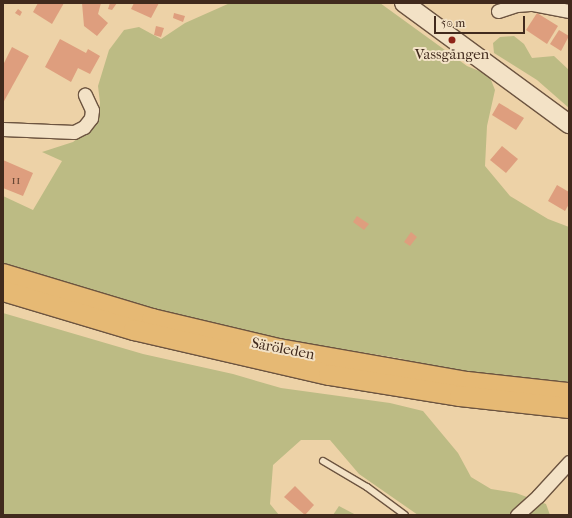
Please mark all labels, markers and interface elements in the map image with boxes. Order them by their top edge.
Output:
scale bar [436,8,527,34]
text: 50 m [441,16,465,30]
marker: Vassgången [447,35,457,45]
place label: Vassgången [415,46,489,64]
house number: 11 [11,172,21,188]
street label: Säröleden [250,334,316,364]

